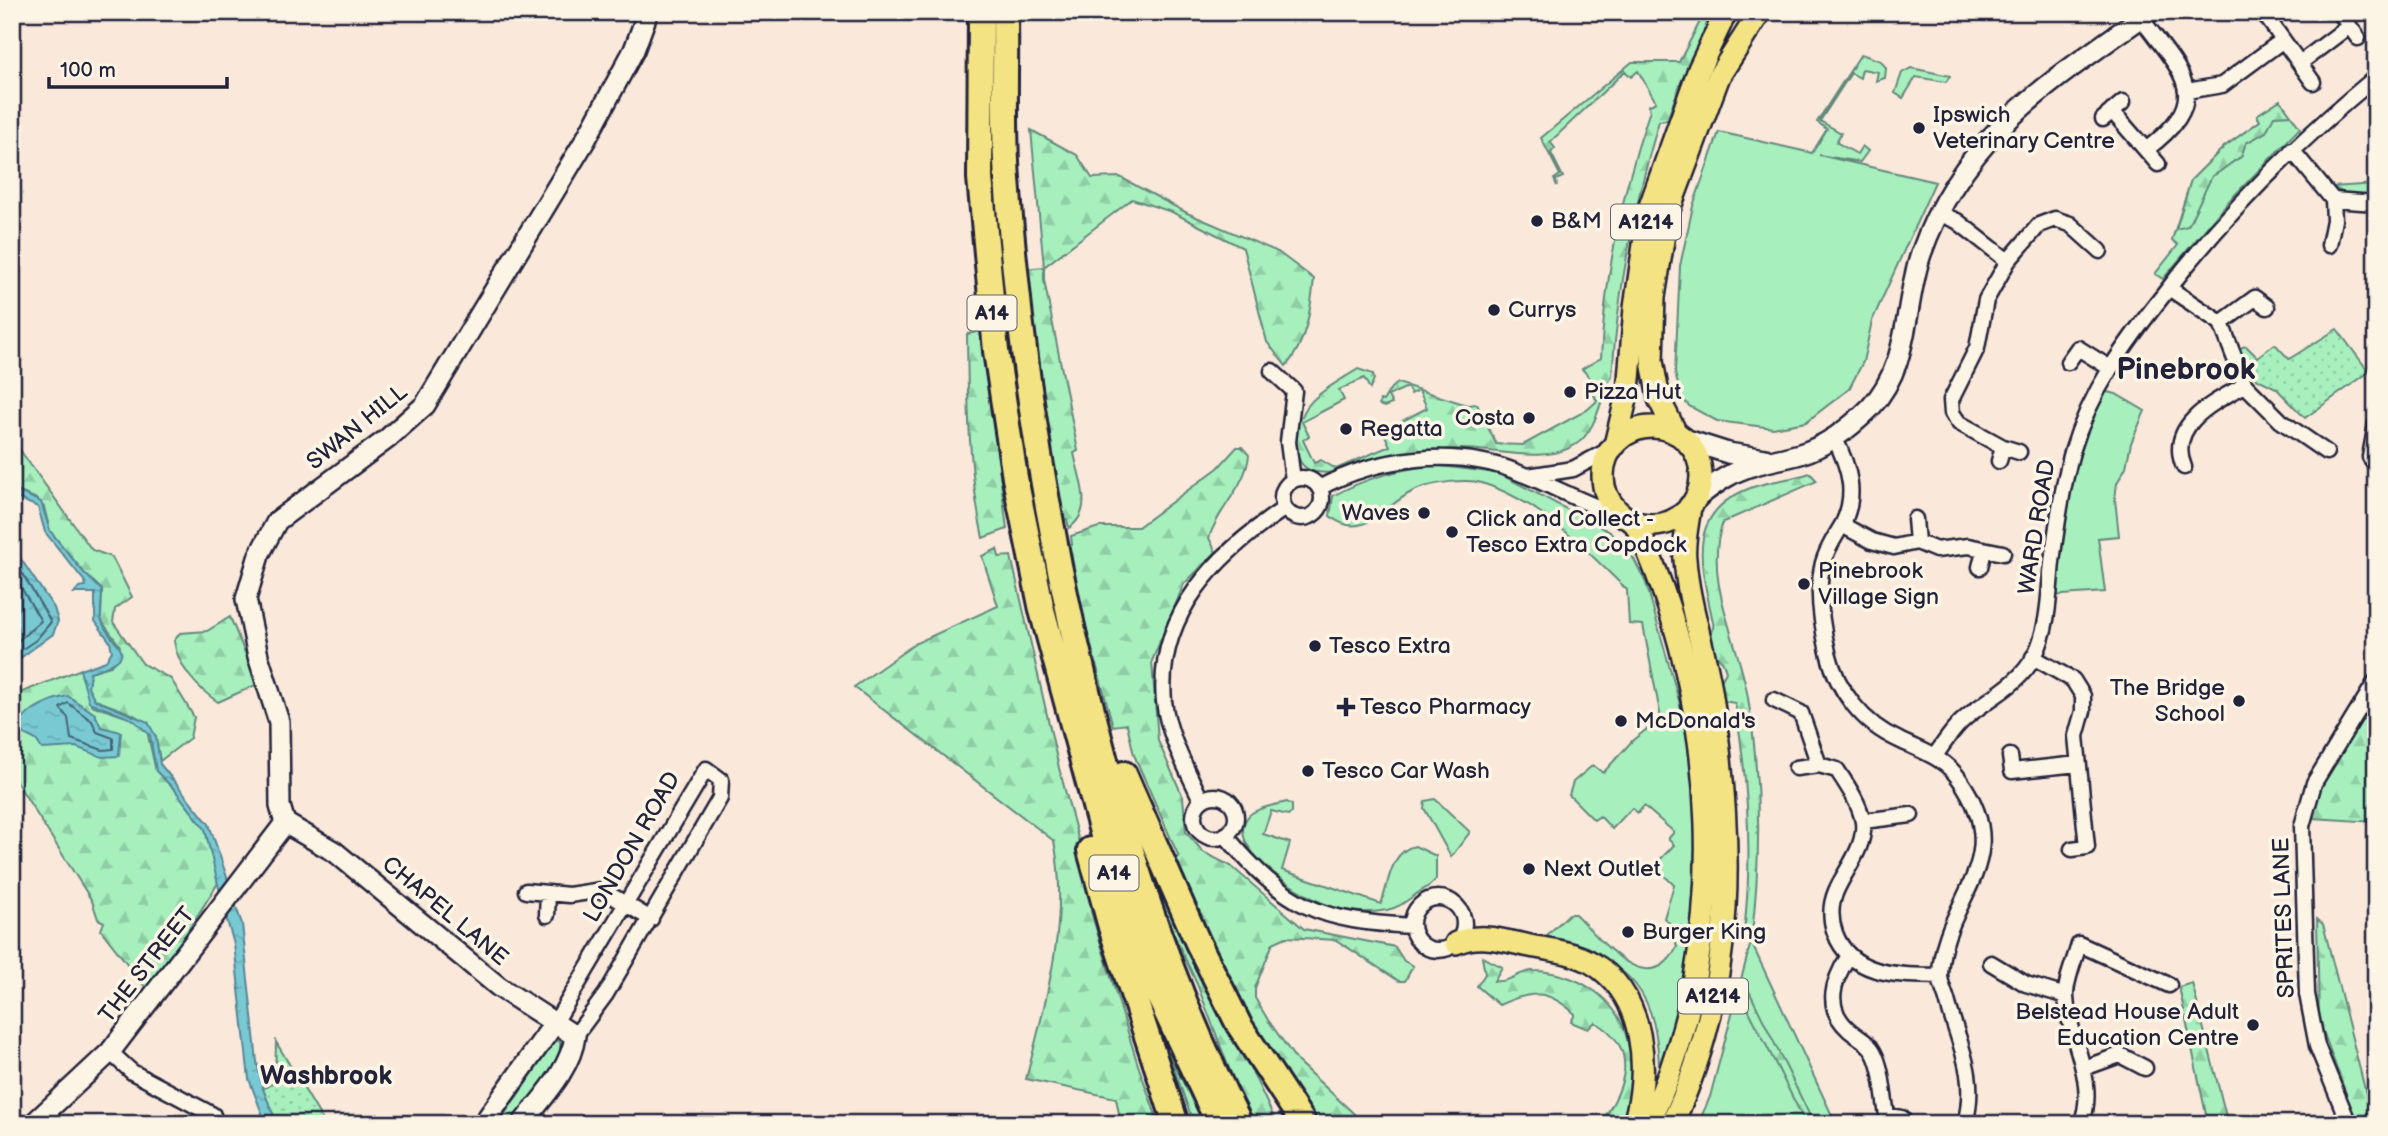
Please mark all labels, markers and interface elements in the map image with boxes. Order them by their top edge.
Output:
scale bar [49,46,228,90]
text: 100 m [60,58,116,83]
place label: Ipswich Veterinary Centre [1933,101,2115,155]
marker: Ipswich Veterinary Centre [1911,120,1927,136]
road number: A1214 [1611,204,1681,240]
place label: B&M [1551,207,1602,235]
marker: B&M [1529,213,1545,229]
road number: A14 [968,296,1016,330]
place label: Currys [1508,296,1576,324]
marker: Currys [1486,302,1502,318]
district label: Pinebrook [2117,352,2256,388]
street label: SWAN HILL [301,378,413,476]
place label: Pizza Hut [1584,378,1681,406]
marker: Pizza Hut [1562,384,1578,400]
place label: Costa [1455,404,1515,432]
marker: Costa [1521,410,1537,426]
place label: Regatta [1360,415,1443,443]
marker: Regatta [1338,421,1354,437]
street label: WARD ROAD [2012,457,2062,597]
place label: Waves [1342,499,1410,527]
marker: Waves [1416,505,1432,521]
place label: Click and Collect - Tesco Extra Copdock [1466,505,1687,559]
marker: Click and Collect - Tesco Extra Copdock [1444,524,1460,540]
place label: Pinebrook Village Sign [1818,557,1939,611]
marker: Pinebrook Village Sign [1796,576,1812,592]
place label: Tesco Extra [1329,632,1451,660]
marker: Tesco Extra [1307,638,1323,654]
place label: The Bridge School [2110,674,2225,728]
place label: Tesco Pharmacy [1360,693,1532,721]
marker: The Bridge School [2231,693,2247,709]
marker: Tesco Pharmacy [1338,699,1354,715]
place label: McDonald's [1635,707,1756,735]
marker: McDonald's [1613,713,1629,729]
place label: Tesco Car Wash [1322,757,1490,785]
marker: Tesco Car Wash [1300,763,1316,779]
street label: LONDON ROAD [578,767,686,927]
street label: SPRITES LANE [2267,837,2301,999]
street label: CHAPEL LANE [376,850,514,972]
place label: Next Outlet [1543,855,1661,883]
road number: A14 [1090,856,1138,890]
marker: Next Outlet [1521,861,1537,877]
street label: THE STREET [93,901,201,1029]
place label: Burger King [1642,918,1766,946]
marker: Burger King [1620,924,1636,940]
road number: A1214 [1678,978,1748,1014]
place label: Belstead House Adult Education Centre [2015,998,2239,1052]
marker: Belstead House Adult Education Centre [2245,1017,2261,1033]
district label: Washbrook [260,1061,392,1092]

